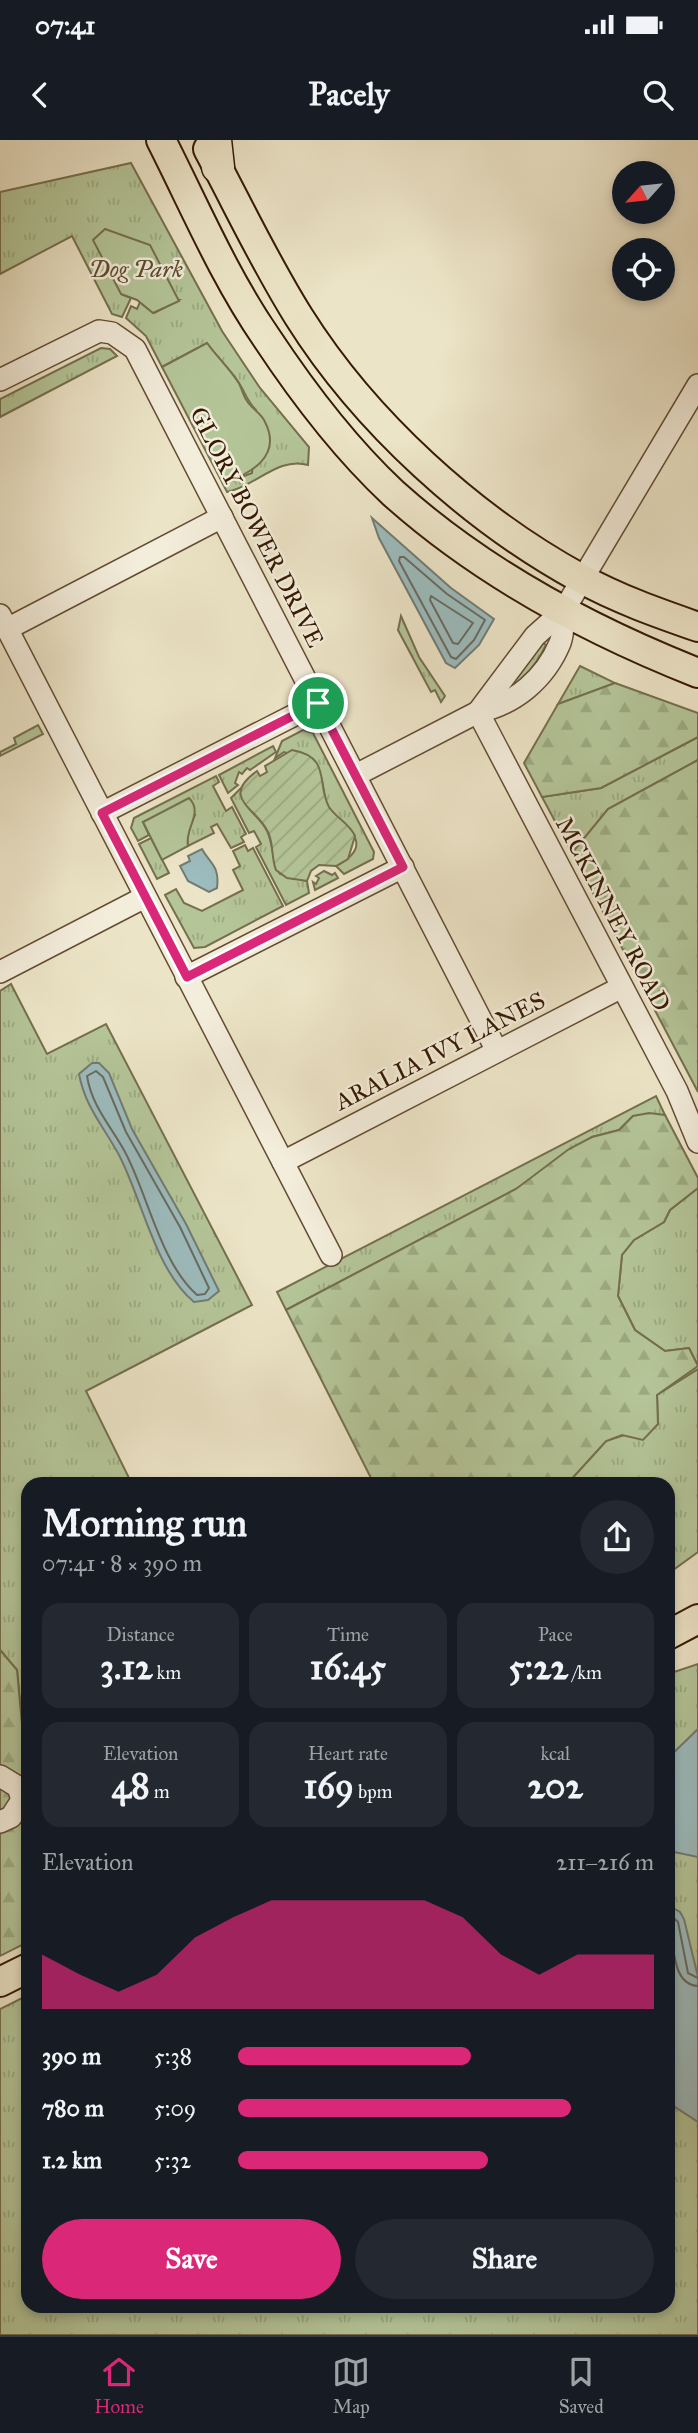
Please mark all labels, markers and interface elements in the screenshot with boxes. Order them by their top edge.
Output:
text: 07:41 [35,9,95,41]
text: Pacely [308,75,390,114]
icon: back [21,76,59,114]
icon: search [639,76,677,114]
north arrow [612,161,676,224]
map controls [612,161,675,301]
button: locate [612,238,675,301]
park label: Dog Park [89,254,183,284]
street label: GLORY BOWER DRIVE [183,402,331,652]
pin [288,673,348,733]
icon: arrive [299,684,337,722]
street label: MCKINNEY ROAD [549,812,677,1016]
street label: ARALIA IVY LANES [329,985,550,1118]
text: Morning run [42,1500,247,1546]
button: share [580,1500,654,1574]
text: 07:41 · 8 × 390 m [42,1549,202,1577]
text: Distance [107,1623,175,1646]
text: Time [327,1623,369,1646]
text: Pace [538,1623,573,1646]
text: 3.12 [100,1646,152,1689]
text: 16:45 [310,1646,386,1689]
text: 5:22 [509,1646,568,1689]
text: km [152,1661,181,1684]
text: /km [568,1661,602,1684]
text: Elevation [103,1742,178,1765]
text: Heart rate [308,1742,388,1765]
text: kcal [540,1742,570,1765]
text: 48 [112,1765,150,1808]
text: 169 [303,1765,354,1808]
text: 202 [528,1765,583,1808]
text: m [150,1780,170,1803]
text: bpm [354,1780,393,1803]
text: Elevation [42,1848,133,1876]
text: 211–216 m [556,1848,654,1876]
text: 390 m [42,2042,101,2070]
text: 5:38 [154,2042,192,2070]
text: 780 m [42,2094,104,2122]
text: 5:09 [154,2094,196,2122]
text: 1.2 km [42,2146,102,2174]
text: 5:32 [154,2146,191,2174]
button: Save [42,2219,341,2299]
button: Share [355,2219,654,2299]
tab: Home [94,2353,144,2418]
tab: Map [332,2353,370,2418]
tab: Saved [559,2353,604,2418]

